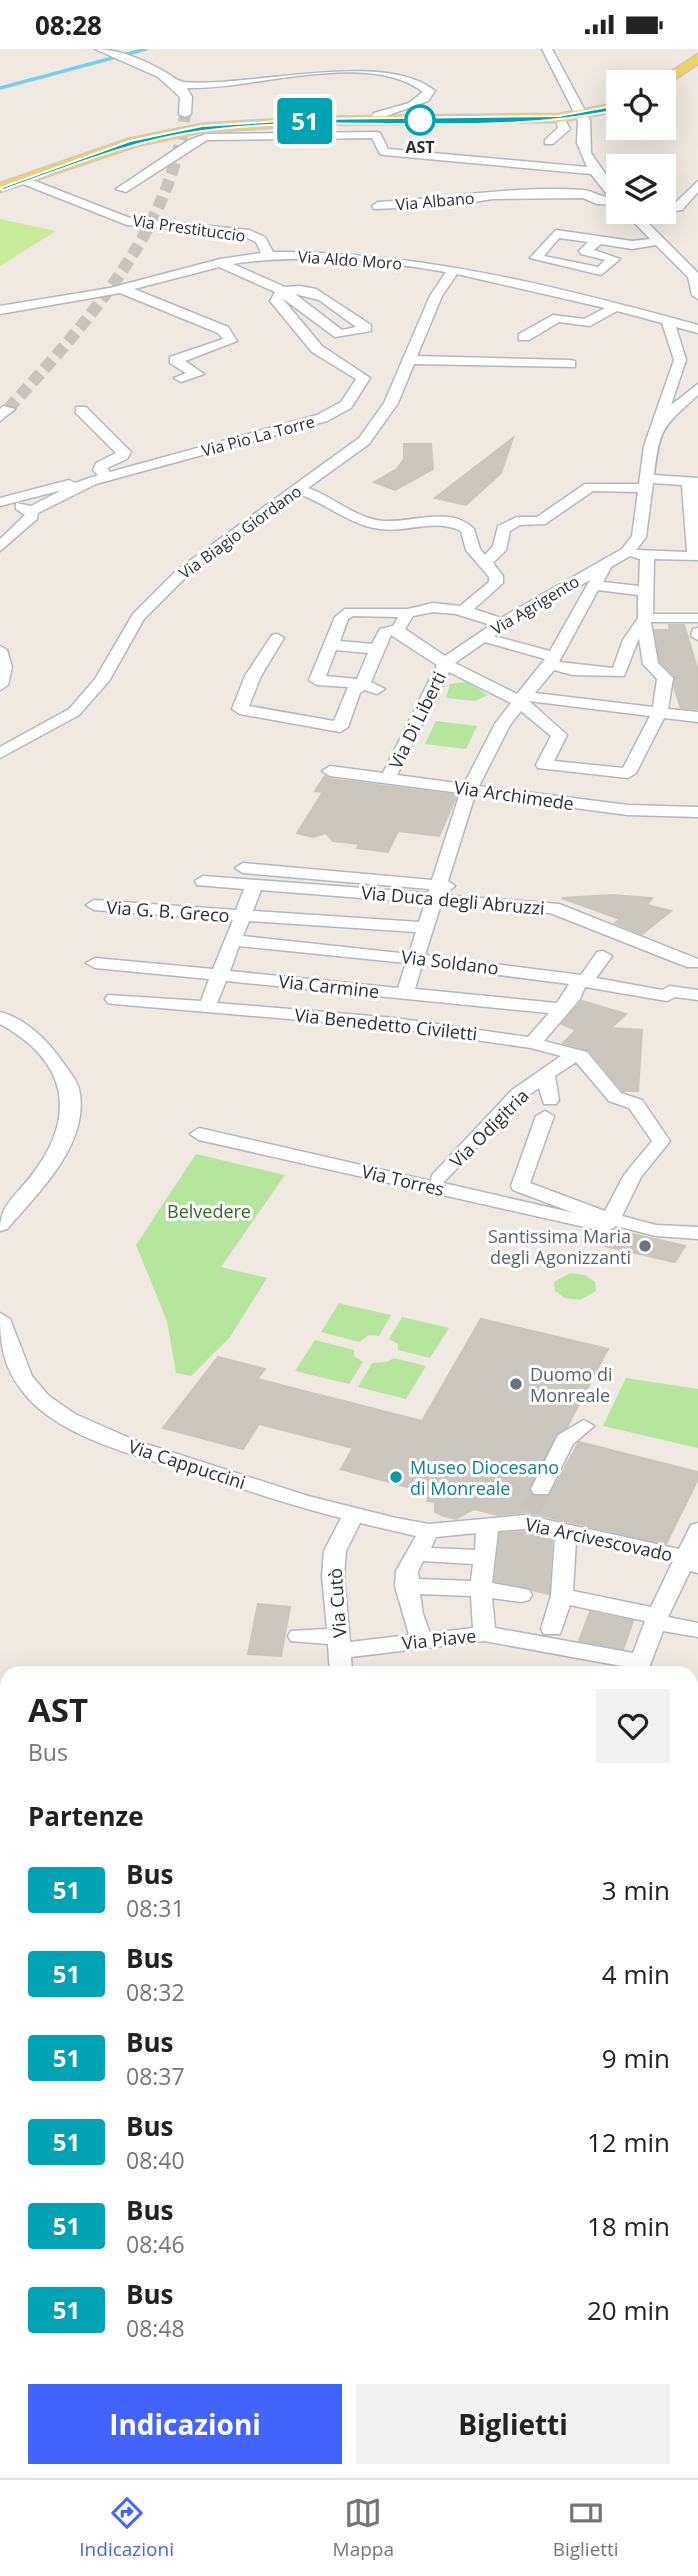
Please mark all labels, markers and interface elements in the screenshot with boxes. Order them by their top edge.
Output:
text: 08:28 [35,7,102,43]
map controls [606,70,676,224]
button: locate [606,70,676,140]
line badge: 51 [274,98,336,144]
text: 51 [291,104,319,137]
marker: AST [405,105,435,135]
place label: AST [405,136,435,158]
button: layers [606,154,676,224]
street label: Via Albano [395,187,475,215]
street label: Via Prestituccio [131,209,247,247]
street label: Via Aldo Moro [297,245,403,275]
street label: Via Pio La Torre [199,410,317,462]
street label: Via Biagio Giordano [174,480,306,584]
street label: Via Agrigento [487,570,583,640]
street label: Via Di Liberti [383,667,451,773]
street label: Via Archimede [453,775,575,815]
street label: Via Duca degli Abruzzi [360,880,546,920]
street label: Via G. B. Greco [106,895,230,927]
street label: Via Soldano [400,944,500,980]
street label: Via Carmine [278,969,380,1003]
street label: Via Benedetto Civiletti [293,1002,479,1046]
street label: Via Odigitria [444,1083,534,1173]
street label: Via Torres [359,1159,447,1201]
park label: Belvedere [167,1199,251,1223]
place label: Santissima Maria degli Agonizzanti [488,1224,631,1269]
marker: Santissima Maria degli Agonizzanti [637,1238,653,1254]
place label: Duomo di Monreale [530,1362,613,1407]
marker: Duomo di Monreale [508,1376,524,1392]
street label: Via Cappuccini [125,1434,249,1494]
place label: Museo Diocesano di Monreale [410,1455,559,1500]
marker: Museo Diocesano di Monreale [388,1469,404,1485]
street label: Via Arcivescovado [523,1512,675,1566]
street label: Via Cutò [323,1567,351,1639]
street label: Via Piave [401,1623,477,1655]
text: AST [28,1687,88,1732]
button: heart [596,1689,670,1763]
text: Bus [28,1736,68,1768]
text: Partenze [28,1798,144,1834]
text: Bus [126,1856,173,1892]
text: 3 min [602,1872,670,1908]
text: 51 [53,1873,80,1906]
text: 08:31 [126,1892,185,1924]
text: Bus [126,1940,173,1976]
text: 4 min [602,1956,670,1992]
text: 51 [53,1957,80,1990]
text: 08:32 [126,1976,185,2008]
text: Bus [126,2024,173,2060]
text: 9 min [602,2040,670,2076]
text: 51 [53,2041,80,2074]
text: 08:37 [126,2060,185,2092]
text: Bus [126,2108,173,2144]
text: 12 min [587,2124,670,2160]
text: 51 [53,2125,80,2158]
text: 08:40 [126,2144,185,2176]
text: Bus [126,2192,173,2228]
text: 18 min [587,2208,670,2244]
text: 51 [53,2209,80,2242]
text: 08:46 [126,2228,185,2260]
text: Bus [126,2276,173,2312]
text: 20 min [587,2292,670,2328]
text: 51 [53,2293,80,2326]
text: 08:48 [126,2312,185,2344]
button: Indicazioni [28,2384,342,2464]
button: Biglietti [356,2384,670,2464]
tab: Indicazioni [79,2494,174,2562]
tab: Mappa [333,2494,394,2562]
tab: Biglietti [553,2494,619,2562]

